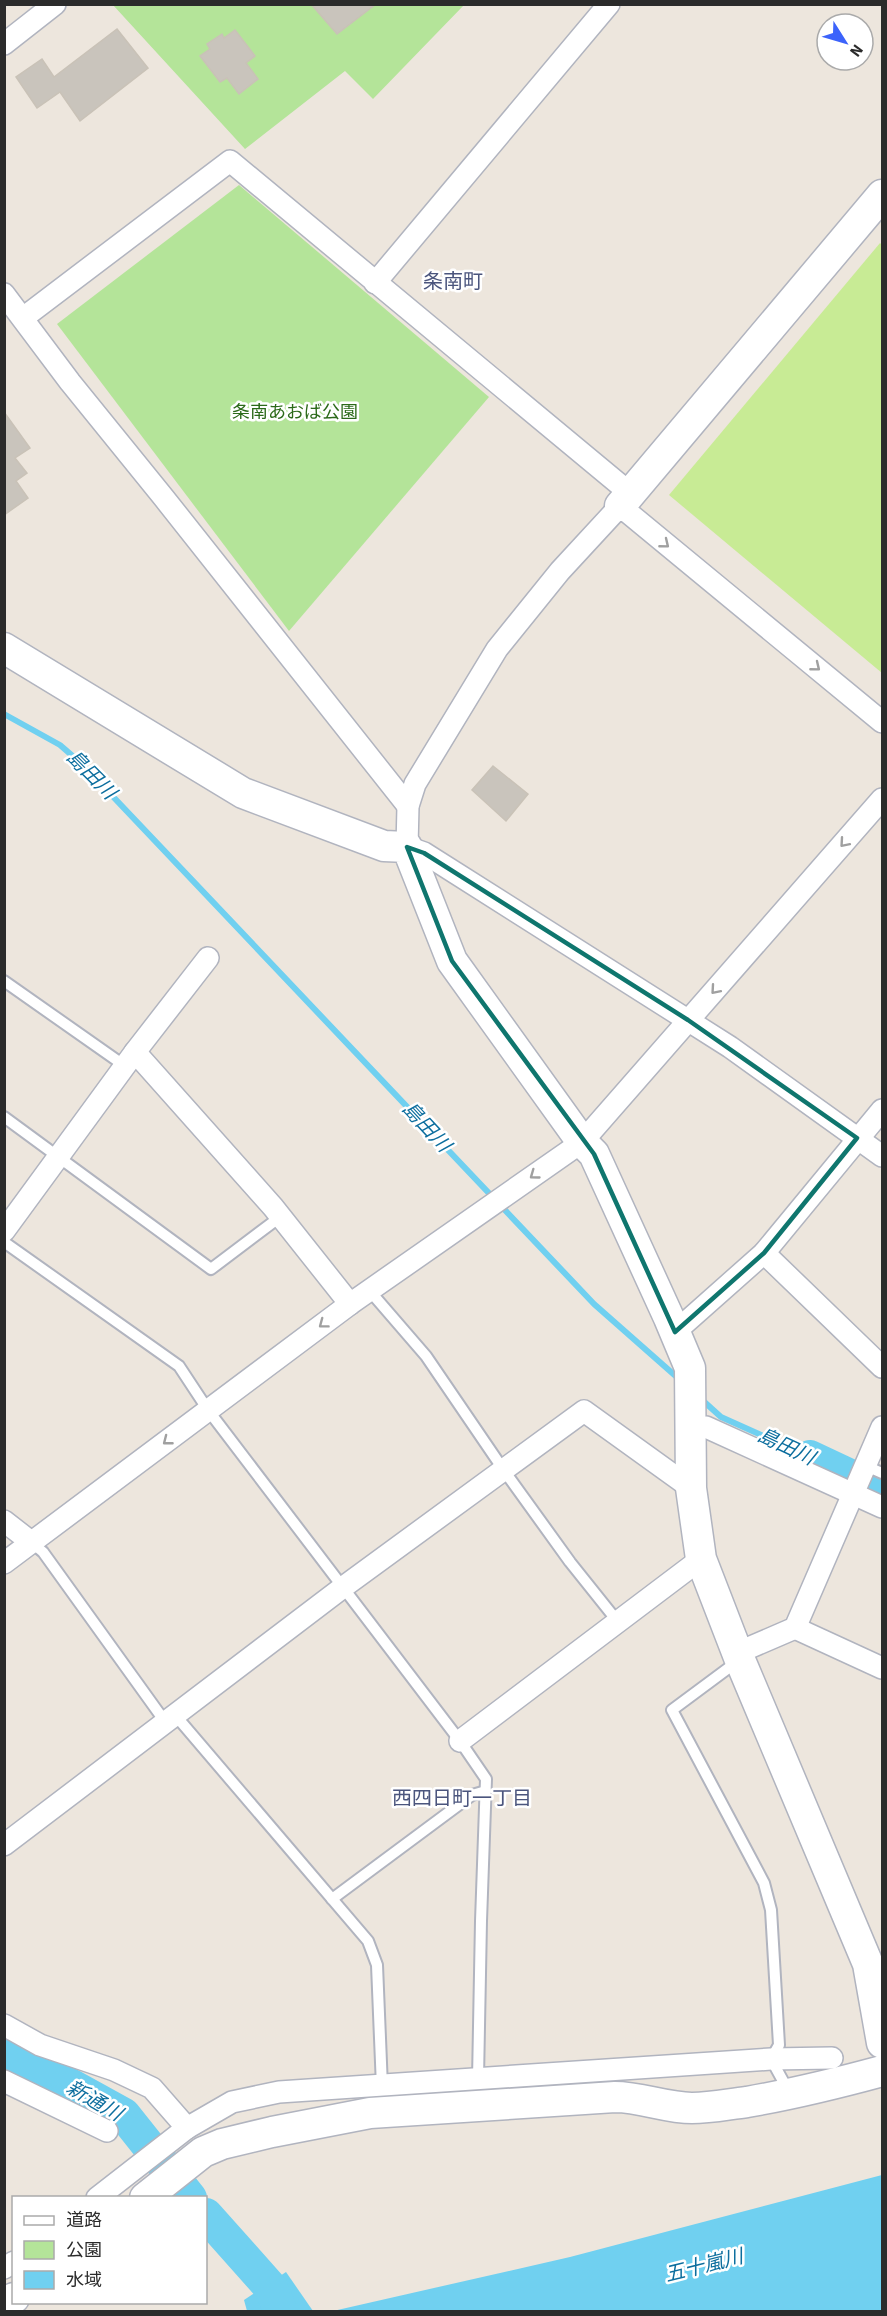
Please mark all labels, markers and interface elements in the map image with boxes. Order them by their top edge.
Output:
north arrow [815,12,875,72]
text: N [844,40,868,61]
district label: 条南町 [423,268,483,296]
park label: 条南あおば公園 [232,400,358,425]
one-way arrow [658,536,669,547]
one-way arrow [809,660,820,671]
water label: 島田川 [60,744,124,808]
one-way arrow [840,837,851,847]
one-way arrow [711,983,722,994]
water label: 島田川 [395,1096,458,1160]
one-way arrow [529,1168,540,1179]
one-way arrow [318,1317,329,1328]
water label: 島田川 [753,1422,821,1473]
one-way arrow [163,1434,174,1445]
district label: 西四日町一丁目 [392,1785,532,1813]
water label: 新通川 [61,2074,129,2129]
legend [12,2196,207,2304]
text: 道路 [66,2208,102,2233]
text: 公園 [66,2238,102,2263]
water label: 五十嵐川 [662,2242,748,2289]
text: 水域 [66,2268,102,2293]

